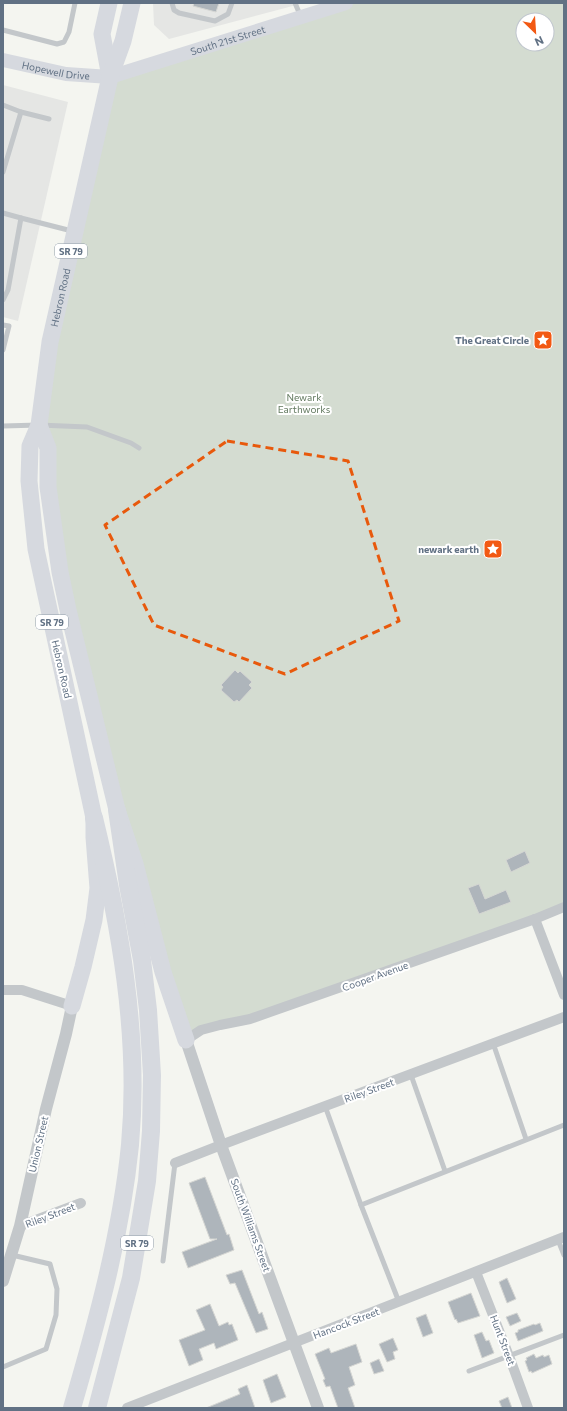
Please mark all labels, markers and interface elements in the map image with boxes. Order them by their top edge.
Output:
north arrow [515,12,555,52]
street label: South 21st Street [189,23,267,57]
text: N [533,34,546,49]
street label: Hopewell Drive [21,58,90,82]
road number: SR 79 [55,244,87,258]
street label: Hebron Road [48,267,73,328]
place icon: The Great Circle [532,329,554,351]
place label: The Great Circle [455,334,529,346]
park label: Newark Earthworks [278,391,331,415]
place icon: newark earth [482,538,504,560]
place label: newark earth [418,543,479,555]
road number: SR 79 [36,615,68,629]
street label: Hebron Road [49,639,75,700]
street label: Cooper Avenue [340,959,410,993]
street label: Riley Street [342,1075,396,1105]
street label: Union Street [26,1115,50,1173]
street label: South Williams Street [229,1177,273,1273]
street label: Riley Street [23,1200,77,1230]
road number: SR 79 [121,1236,153,1250]
street label: Hancock Street [311,1305,381,1341]
street label: Hunt Street [488,1313,518,1367]

